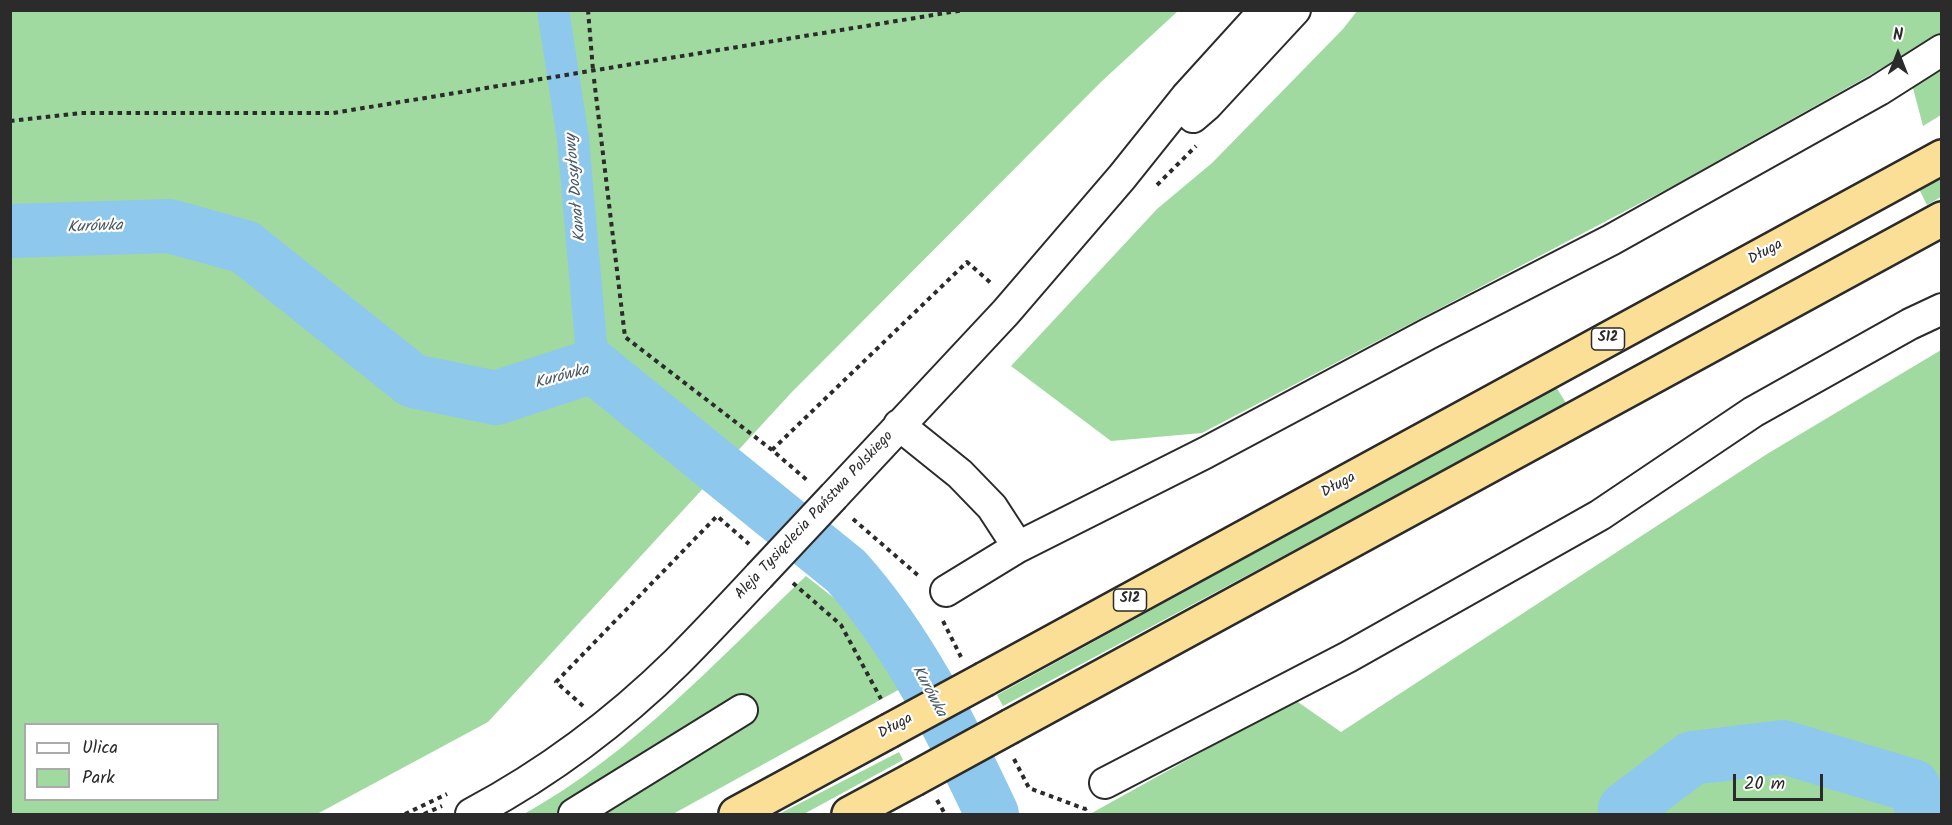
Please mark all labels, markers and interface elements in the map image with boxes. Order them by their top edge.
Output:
text: N [1893,23,1903,48]
north arrow [1868,24,1928,84]
water label: Kanał Dosyłowy [563,133,591,243]
water label: Kurówka [67,217,123,239]
street label: Długa [1746,236,1786,270]
road number: S12 [1592,328,1624,350]
water label: Kurówka [533,362,591,394]
street label: Aleja Tysiąclecia Państwa Polskiego [732,428,898,604]
street label: Długa [1319,469,1359,503]
road number: S12 [1114,589,1146,611]
water label: Kurówka [907,663,949,721]
street label: Długa [876,710,916,744]
legend [24,723,219,801]
text: Ulica [82,734,118,763]
scale bar [1736,762,1826,800]
text: Park [82,764,115,793]
text: 20 m [1744,770,1785,799]

